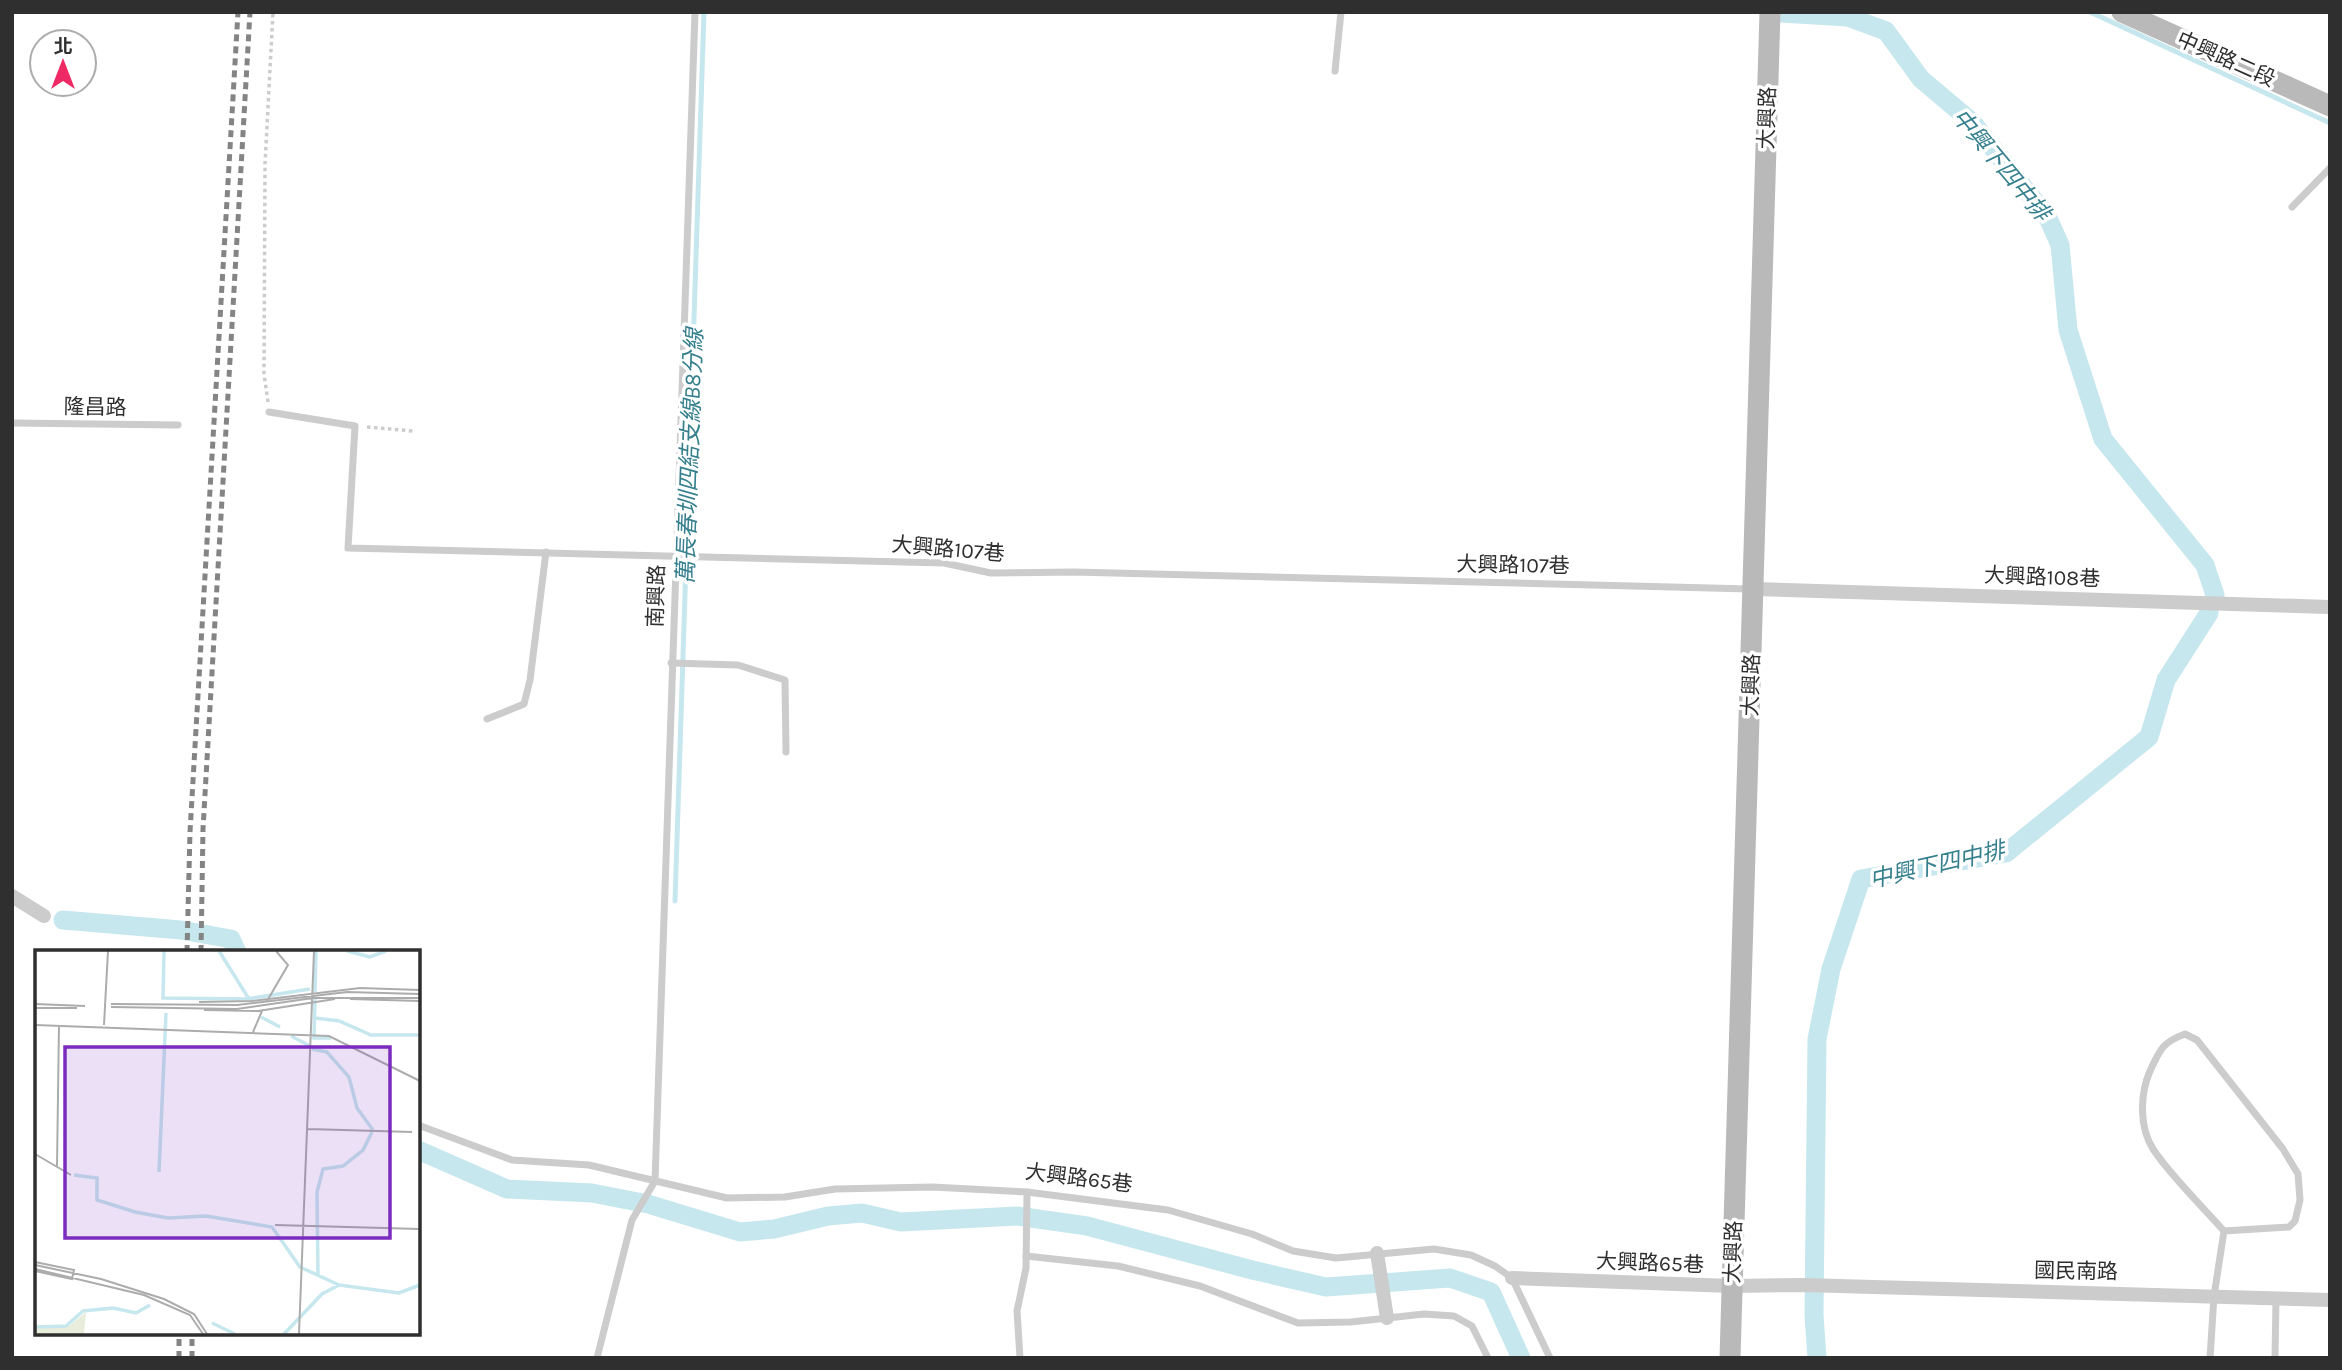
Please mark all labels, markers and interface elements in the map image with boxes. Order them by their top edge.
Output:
street label: 中興路二段 [2173,27,2279,91]
north arrow [28,28,98,98]
text: 北 [53,36,73,58]
street label: 大興路 [1754,86,1780,150]
water label: 中興下四中排 [1946,103,2058,229]
water label: 萬長春圳四結支線B8分線 [672,325,708,584]
street label: 隆昌路 [63,394,127,420]
street label: 大興路107巷 [891,532,1005,566]
street label: 大興路107巷 [1456,552,1570,578]
street label: 大興路108巷 [1983,563,2101,591]
street label: 南興路 [643,564,669,628]
street label: 大興路 [1738,653,1764,717]
water label: 中興下四中排 [1867,836,2010,894]
inset map [35,950,420,1335]
street label: 大興路65巷 [1024,1160,1134,1196]
street label: 大興路 [1720,1220,1746,1284]
street label: 大興路65巷 [1596,1249,1704,1277]
street label: 國民南路 [2034,1258,2118,1284]

